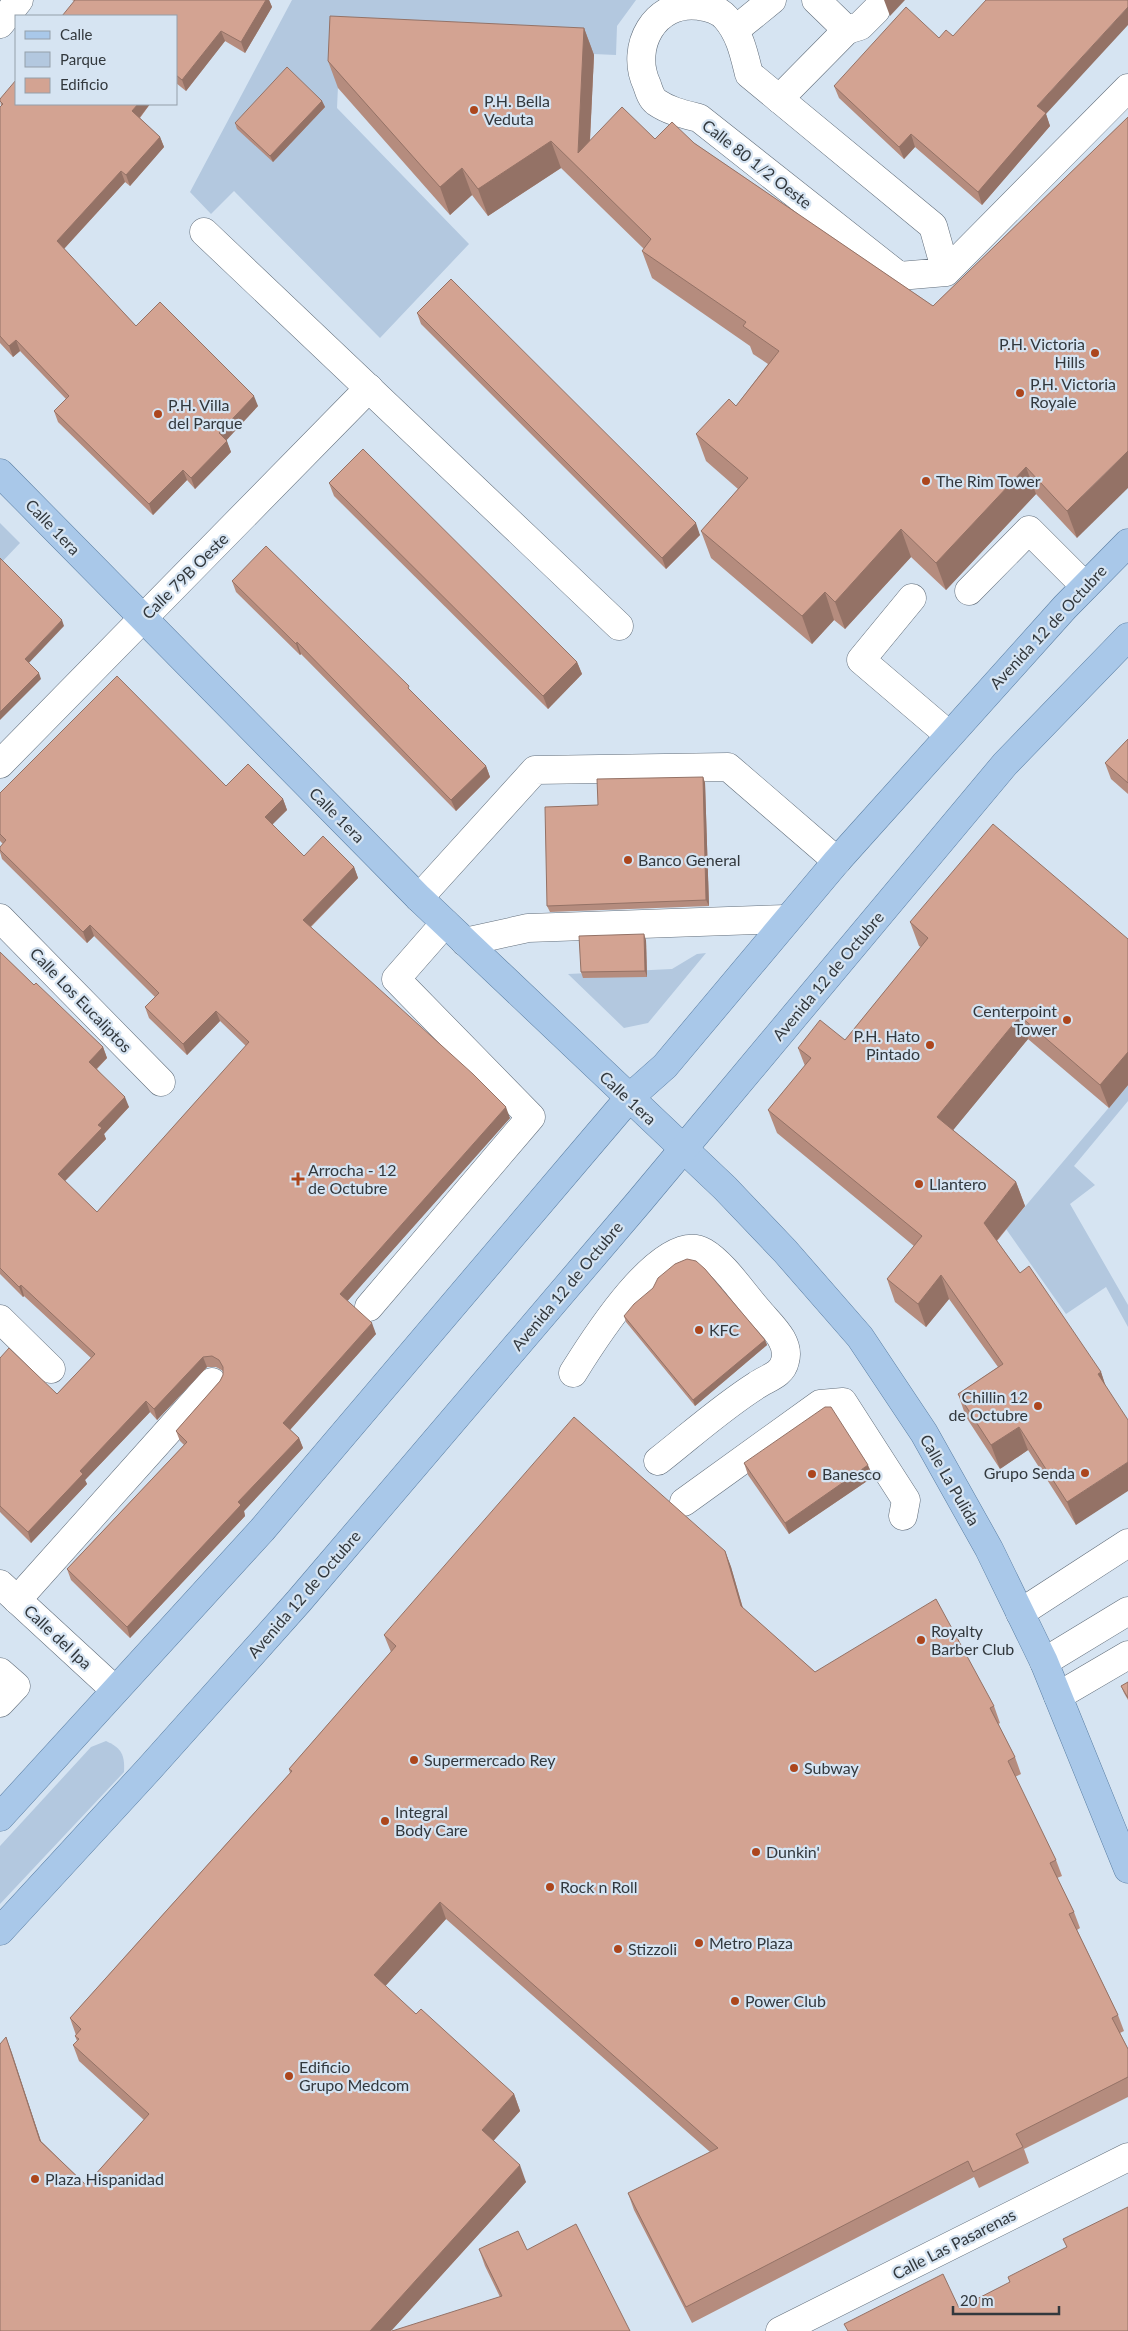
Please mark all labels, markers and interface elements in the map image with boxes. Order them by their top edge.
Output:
legend [15,15,178,105]
text: Calle [60,25,93,43]
text: Parque [60,50,106,68]
text: Edificio [60,75,108,93]
place label: P.H. Bella Veduta [484,91,550,128]
marker: P.H. Bella Veduta [468,104,480,116]
street label: Calle 80 1/2 Oeste [699,115,816,212]
place label: P.H. Victoria Hills [999,334,1085,371]
marker: P.H. Victoria Hills [1089,347,1101,359]
place label: P.H. Victoria Royale [1030,374,1116,411]
marker: P.H. Victoria Royale [1014,387,1026,399]
place label: P.H. Villa del Parque [168,395,242,432]
marker: P.H. Villa del Parque [152,408,164,420]
place label: The Rim Tower [936,471,1041,490]
marker: The Rim Tower [920,475,932,487]
street label: Calle 1era [22,495,85,558]
street label: Calle 79B Oeste [138,529,232,623]
street label: Avenida 12 de Octubre [985,561,1110,693]
street label: Calle 1era [306,783,369,846]
place label: Banco General [638,850,741,869]
marker: Banco General [622,854,634,866]
street label: Avenida 12 de Octubre [768,907,887,1044]
street label: Calle Los Eucaliptos [27,943,136,1056]
place label: Centerpoint Tower [973,1001,1057,1038]
marker: Centerpoint Tower [1061,1014,1073,1026]
place label: P.H. Hato Pintado [854,1026,920,1063]
marker: P.H. Hato Pintado [924,1039,936,1051]
street label: Calle 1era [596,1067,660,1128]
place label: Arrocha - 12 de Octubre [308,1160,396,1197]
marker: Arrocha - 12 de Octubre [292,1173,304,1185]
place label: Llantero [929,1174,986,1193]
marker: Llantero [913,1178,925,1190]
street label: Avenida 12 de Octubre [507,1217,626,1354]
place label: KFC [709,1320,740,1339]
marker: KFC [693,1324,705,1336]
place label: Chillin 12 de Octubre [949,1387,1028,1424]
marker: Chillin 12 de Octubre [1032,1400,1044,1412]
street label: Calle La Pulida [917,1431,984,1529]
place label: Grupo Senda [984,1463,1075,1482]
place label: Banesco [822,1464,881,1483]
marker: Grupo Senda [1079,1467,1091,1479]
marker: Banesco [806,1468,818,1480]
street label: Avenida 12 de Octubre [243,1526,364,1661]
street label: Calle del Ipa [21,1601,96,1673]
place label: Royalty Barber Club [931,1621,1014,1658]
marker: Royalty Barber Club [915,1634,927,1646]
place label: Supermercado Rey [424,1750,556,1769]
marker: Supermercado Rey [408,1754,420,1766]
place label: Subway [804,1758,860,1777]
marker: Subway [788,1762,800,1774]
place label: Integral Body Care [395,1802,468,1839]
marker: Integral Body Care [379,1815,391,1827]
place label: Dunkin' [766,1842,820,1861]
marker: Dunkin' [750,1846,762,1858]
place label: Rock n Roll [560,1877,638,1896]
marker: Rock n Roll [544,1881,556,1893]
place label: Metro Plaza [709,1933,793,1952]
marker: Metro Plaza [693,1937,705,1949]
place label: Stizzoli [628,1939,677,1958]
marker: Stizzoli [612,1943,624,1955]
place label: Power Club [745,1991,826,2010]
marker: Power Club [729,1995,741,2007]
place label: Edificio Grupo Medcom [299,2057,409,2094]
marker: Edificio Grupo Medcom [283,2070,295,2082]
place label: Plaza Hispanidad [45,2169,164,2188]
marker: Plaza Hispanidad [29,2173,41,2185]
street label: Calle Las Pasarenas [889,2204,1019,2283]
scale bar [953,2284,1059,2316]
text: 20 m [960,2291,994,2309]

